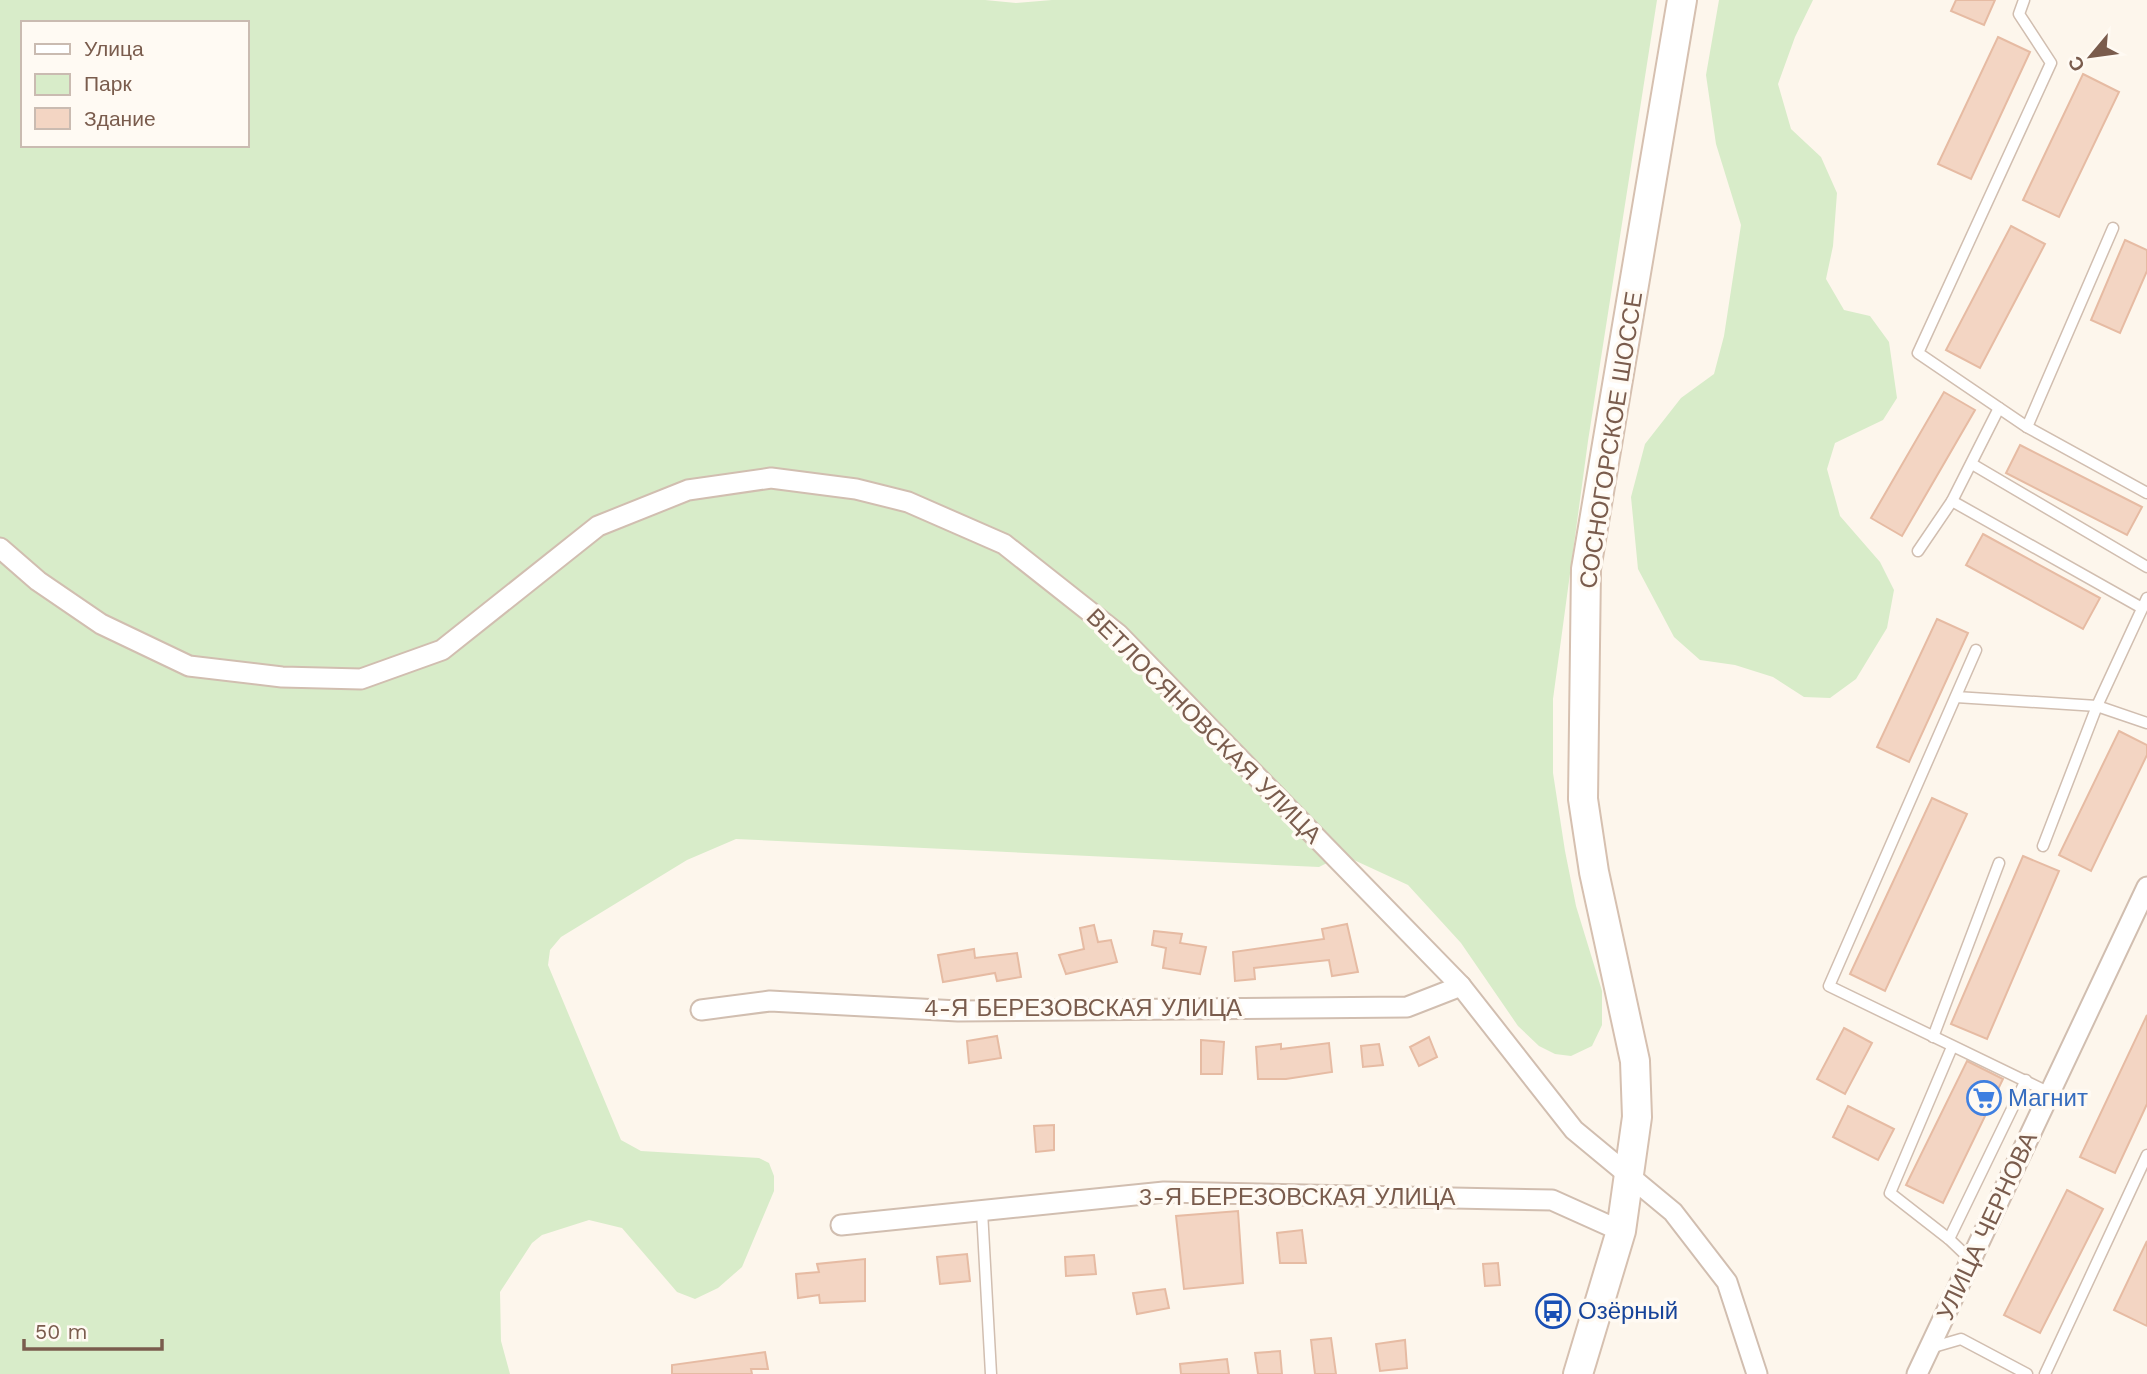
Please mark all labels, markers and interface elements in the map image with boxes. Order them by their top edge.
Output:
legend [21,21,248,147]
north arrow [2056,21,2126,91]
text: Улица [84,36,144,61]
text: С [2063,52,2090,76]
text: Парк [84,71,132,96]
text: Здание [84,106,156,131]
street label: СОСНОГОРСКОЕ ШОССЕ [1574,290,1648,590]
street label: ВЕТЛОСЯНОВСКАЯ УЛИЦА [1081,603,1327,849]
street label: 4-Я БЕРЕЗОВСКАЯ УЛИЦА [924,994,1242,1022]
supermarket icon: Магнит [1965,1079,2003,1117]
place label: Магнит [2008,1084,2088,1112]
street label: УЛИЦА ЧЕРНОВА [1931,1127,2043,1325]
street label: 3-Я БЕРЕЗОВСКАЯ УЛИЦА [1138,1183,1456,1211]
bus stop icon: Озёрный [1534,1292,1572,1330]
place label: Озёрный [1578,1297,1678,1325]
scale bar [24,1308,163,1352]
text: 50 m [35,1319,87,1344]

